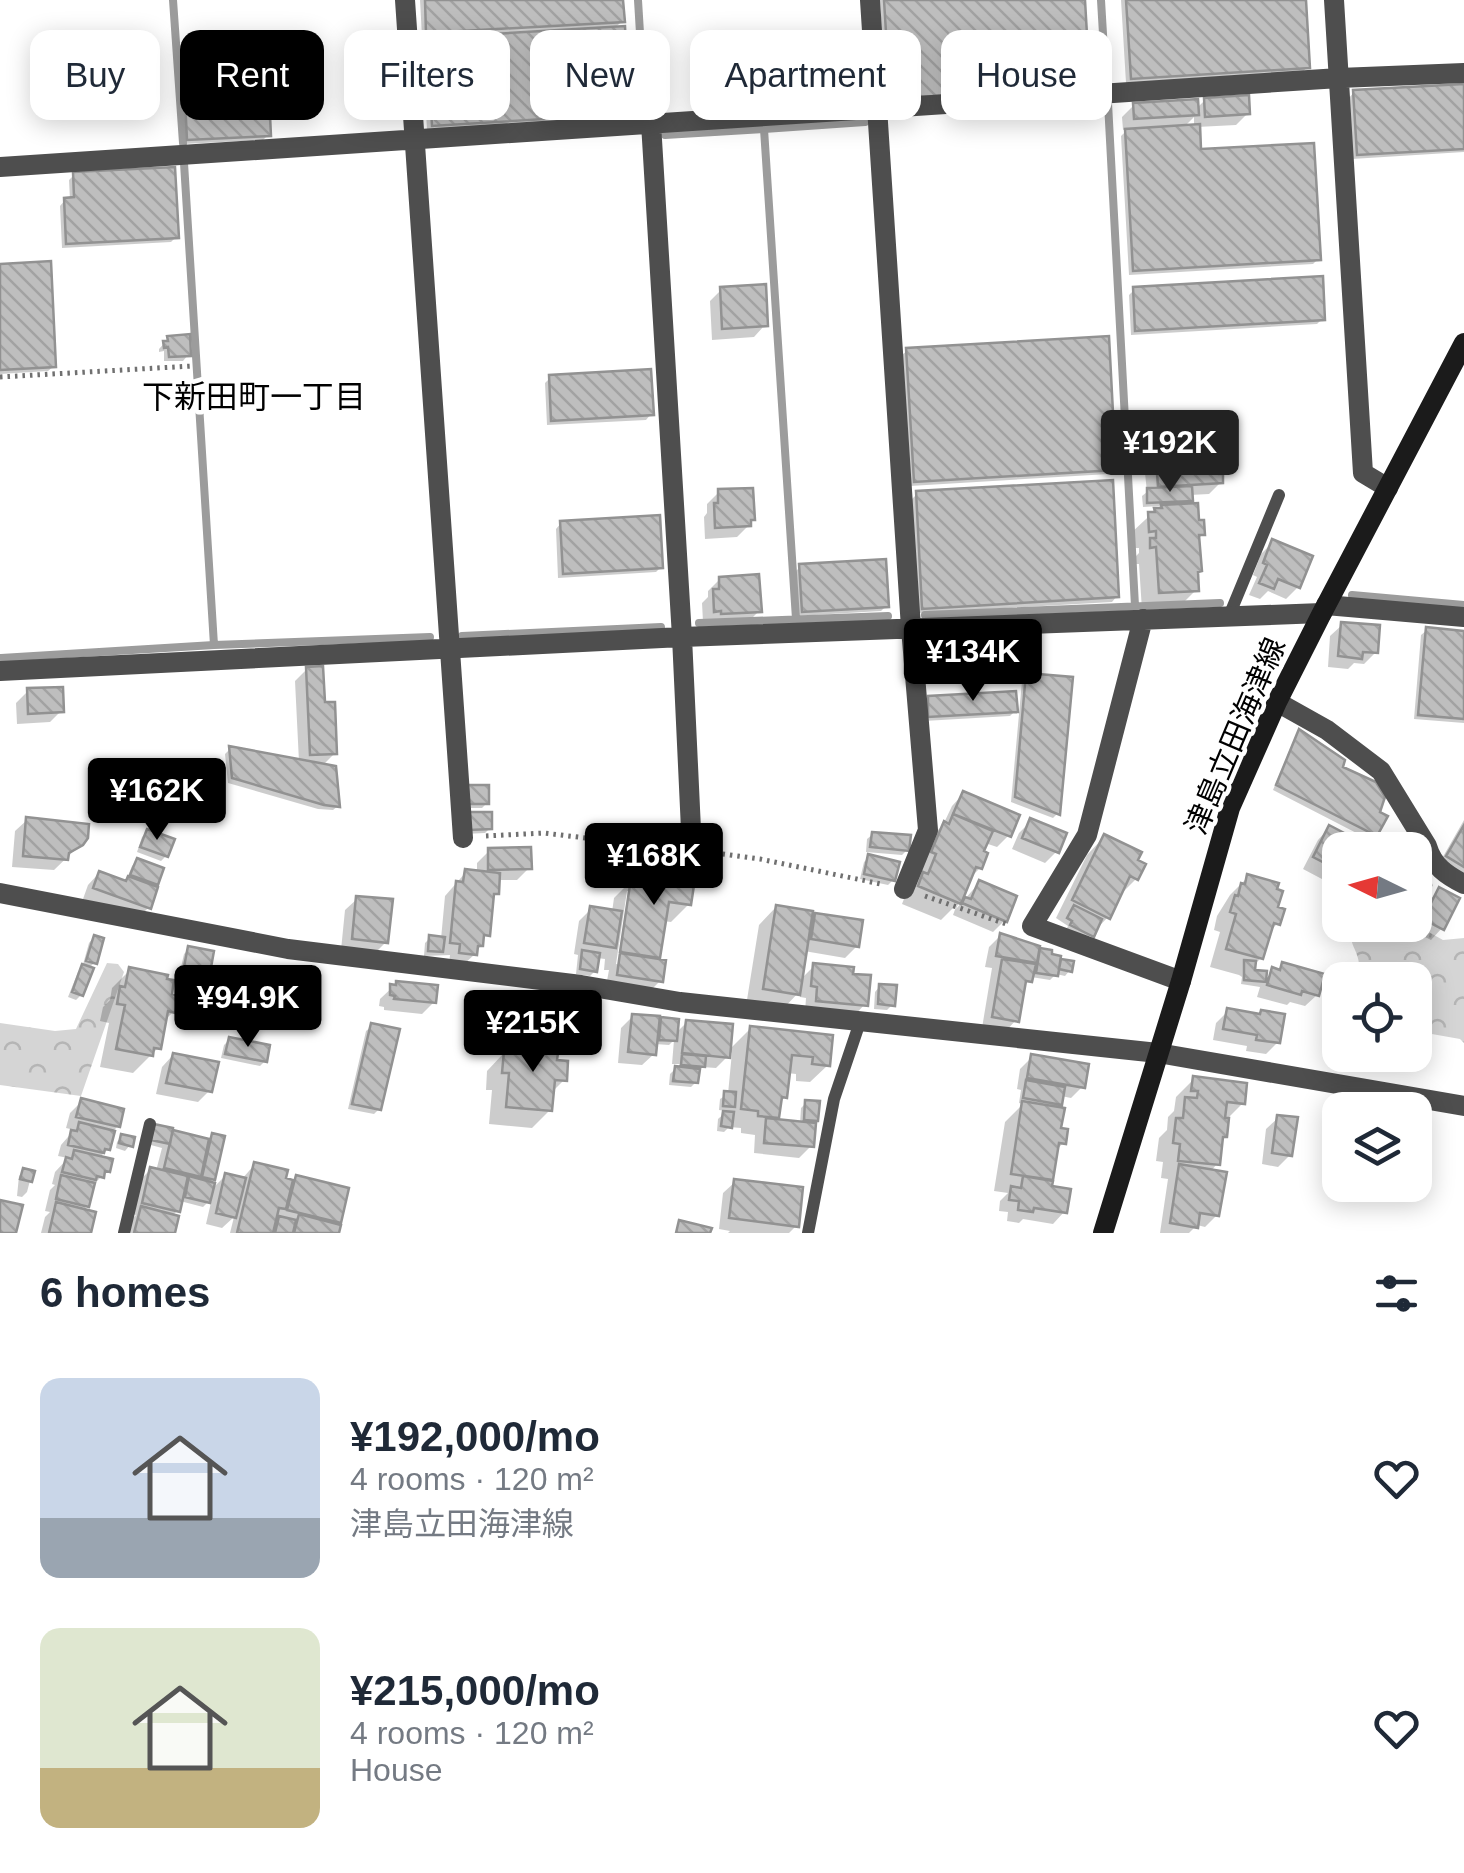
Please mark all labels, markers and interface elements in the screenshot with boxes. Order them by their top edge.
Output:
chip: Buy [30,30,160,120]
chip: Rent [180,30,324,120]
chip: Filters [344,30,510,120]
chip: New [530,30,670,120]
chip: Apartment [690,30,921,120]
chip: House [941,30,1112,120]
district label: 下新田町一丁目 [142,379,366,415]
pin: ¥192K [1100,410,1240,495]
text: ¥192K [1123,424,1217,460]
pin: ¥134K [903,619,1043,704]
text: ¥134K [926,633,1020,669]
street label: 津島立田海津線 [1179,633,1291,839]
pin: ¥162K [87,758,227,843]
text: ¥162K [110,772,204,808]
pin: ¥168K [584,823,724,908]
north arrow [1322,832,1432,942]
map controls [1322,832,1432,1202]
text: ¥168K [607,837,701,873]
button: locate [1322,962,1432,1072]
pin: ¥94.9K [167,965,329,1050]
text: ¥94.9K [196,979,300,1015]
pin: ¥215K [463,990,603,1075]
text: ¥215K [486,1004,580,1040]
button: layers [1322,1092,1432,1202]
icon: filters [1369,1266,1424,1321]
text: 6 homes [40,1269,210,1316]
text: ¥192,000/mo [350,1413,600,1460]
icon: home [120,1418,240,1538]
icon: heart [1369,1451,1424,1506]
text: 4 rooms · 120 m² [350,1461,594,1497]
text: 津島立田海津線 [350,1506,574,1542]
text: ¥215,000/mo [350,1667,600,1714]
icon: home [120,1668,240,1788]
icon: heart [1369,1701,1424,1756]
text: 4 rooms · 120 m² [350,1715,594,1751]
text: House [350,1752,443,1788]

